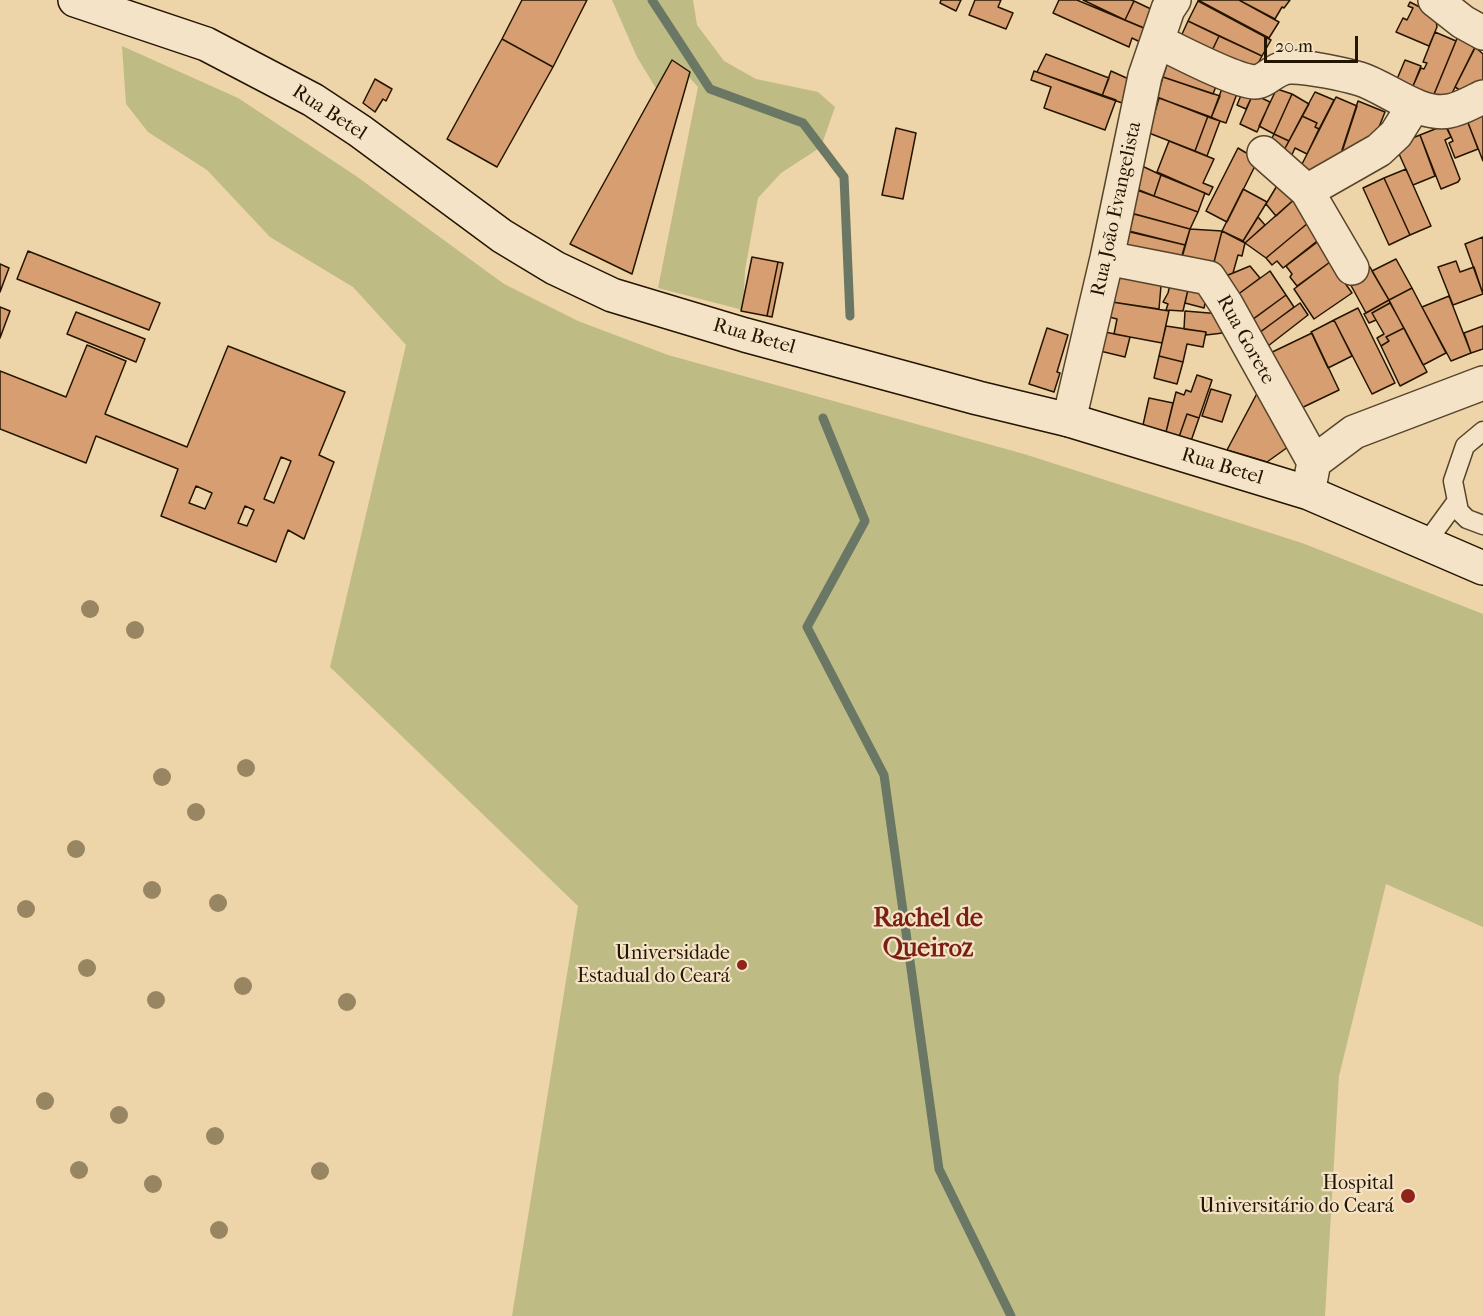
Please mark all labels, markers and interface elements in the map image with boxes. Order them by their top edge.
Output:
scale bar [1267,24,1362,62]
text: 20 m [1275,36,1313,57]
street label: Rua Betel [287,80,371,146]
street label: Rua João Evangelista [1087,119,1147,299]
street label: Rua Gorete [1211,291,1279,389]
street label: Rua Betel [710,314,798,360]
street label: Rua Betel [1178,443,1266,491]
district label: Rachel de Queiroz [873,904,983,966]
place label: Universidade Estadual do Ceará [577,942,730,989]
marker: Universidade Estadual do Ceará [735,958,749,972]
place label: Hospital Universitário do Ceará [1199,1172,1394,1219]
marker: Hospital Universitário do Ceará [1399,1187,1417,1205]

